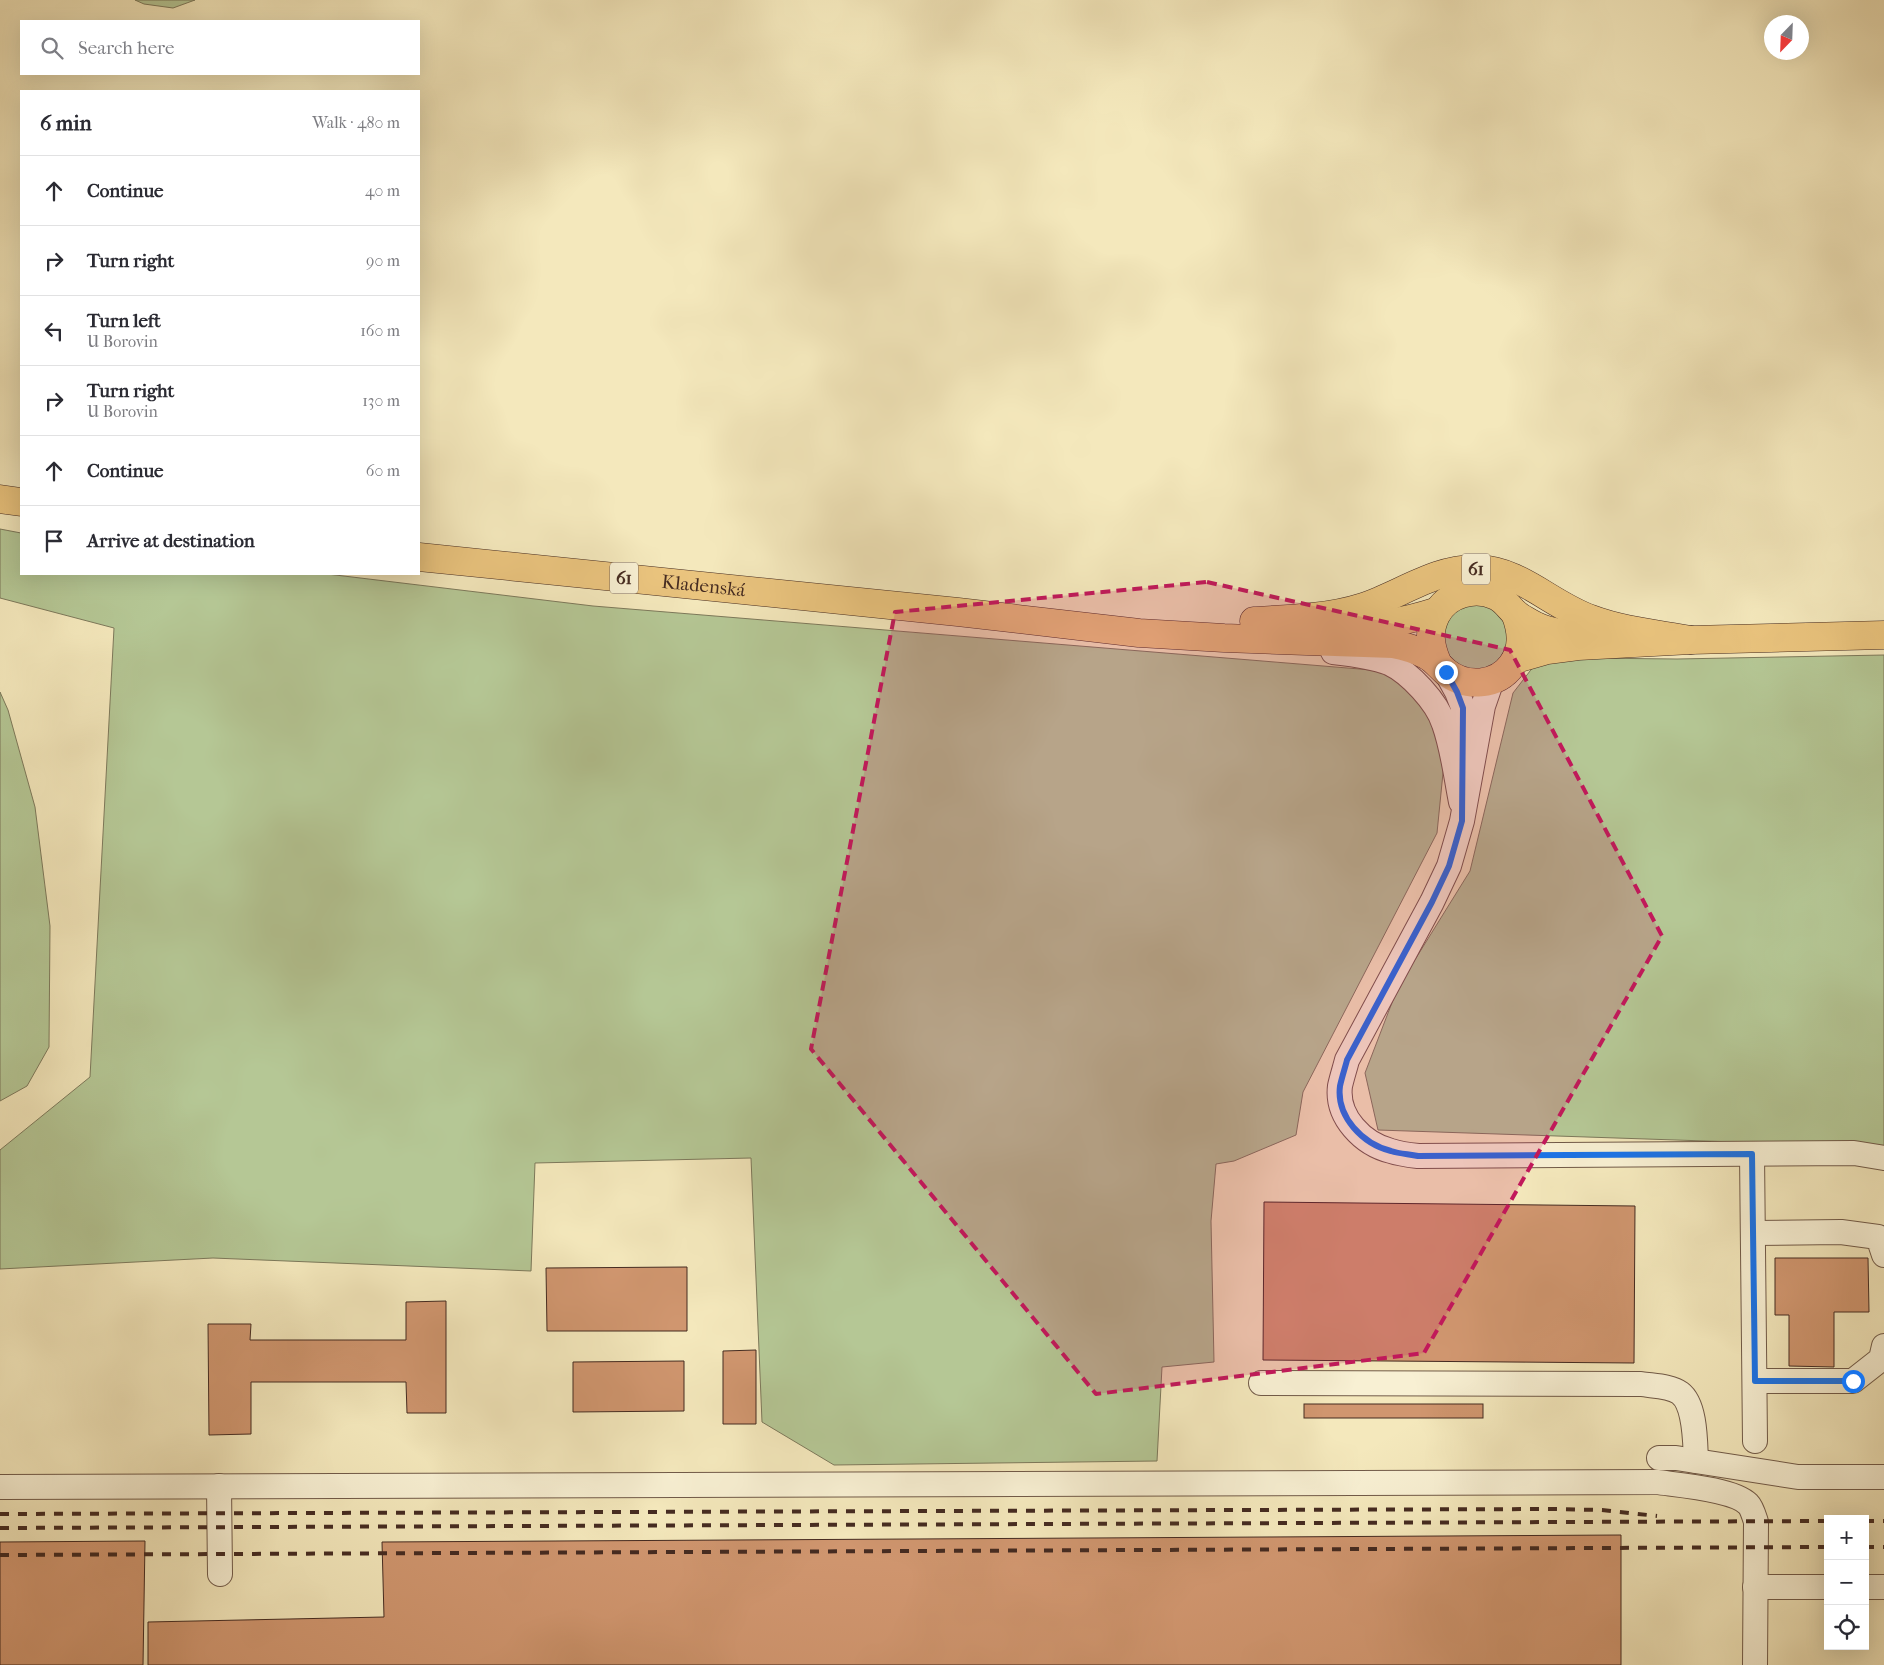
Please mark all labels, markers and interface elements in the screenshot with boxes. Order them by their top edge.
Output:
north arrow [1764,15,1809,60]
search box [20,20,420,75]
icon: search [38,34,66,62]
text: Search here [78,37,174,59]
text: 6 min [40,111,92,135]
text: Walk · 480 m [312,113,400,132]
icon: ahead [40,177,68,205]
text: Continue [87,180,163,202]
text: 40 m [365,181,400,200]
icon: right [40,247,68,275]
text: Turn right [87,250,174,272]
text: 90 m [366,251,400,270]
text: Turn left [87,310,161,332]
icon: left [40,317,68,345]
text: 160 m [360,321,400,340]
text: U Borovin [87,332,158,351]
text: Turn right [87,380,174,402]
icon: right [40,387,68,415]
text: 130 m [362,391,400,410]
text: U Borovin [87,402,158,421]
icon: ahead [40,457,68,485]
text: Continue [87,460,163,482]
text: 60 m [366,461,400,480]
icon: arrive [40,527,68,555]
text: Arrive at destination [87,530,255,552]
road number: 61 [1462,554,1490,584]
road number: 61 [610,562,638,594]
street label: Kladenská [661,571,747,601]
route end [1435,661,1458,684]
route start [1842,1370,1865,1393]
map controls [1824,1515,1869,1650]
button: + [1824,1515,1869,1560]
button: − [1824,1560,1869,1605]
button: locate [1824,1605,1869,1650]

